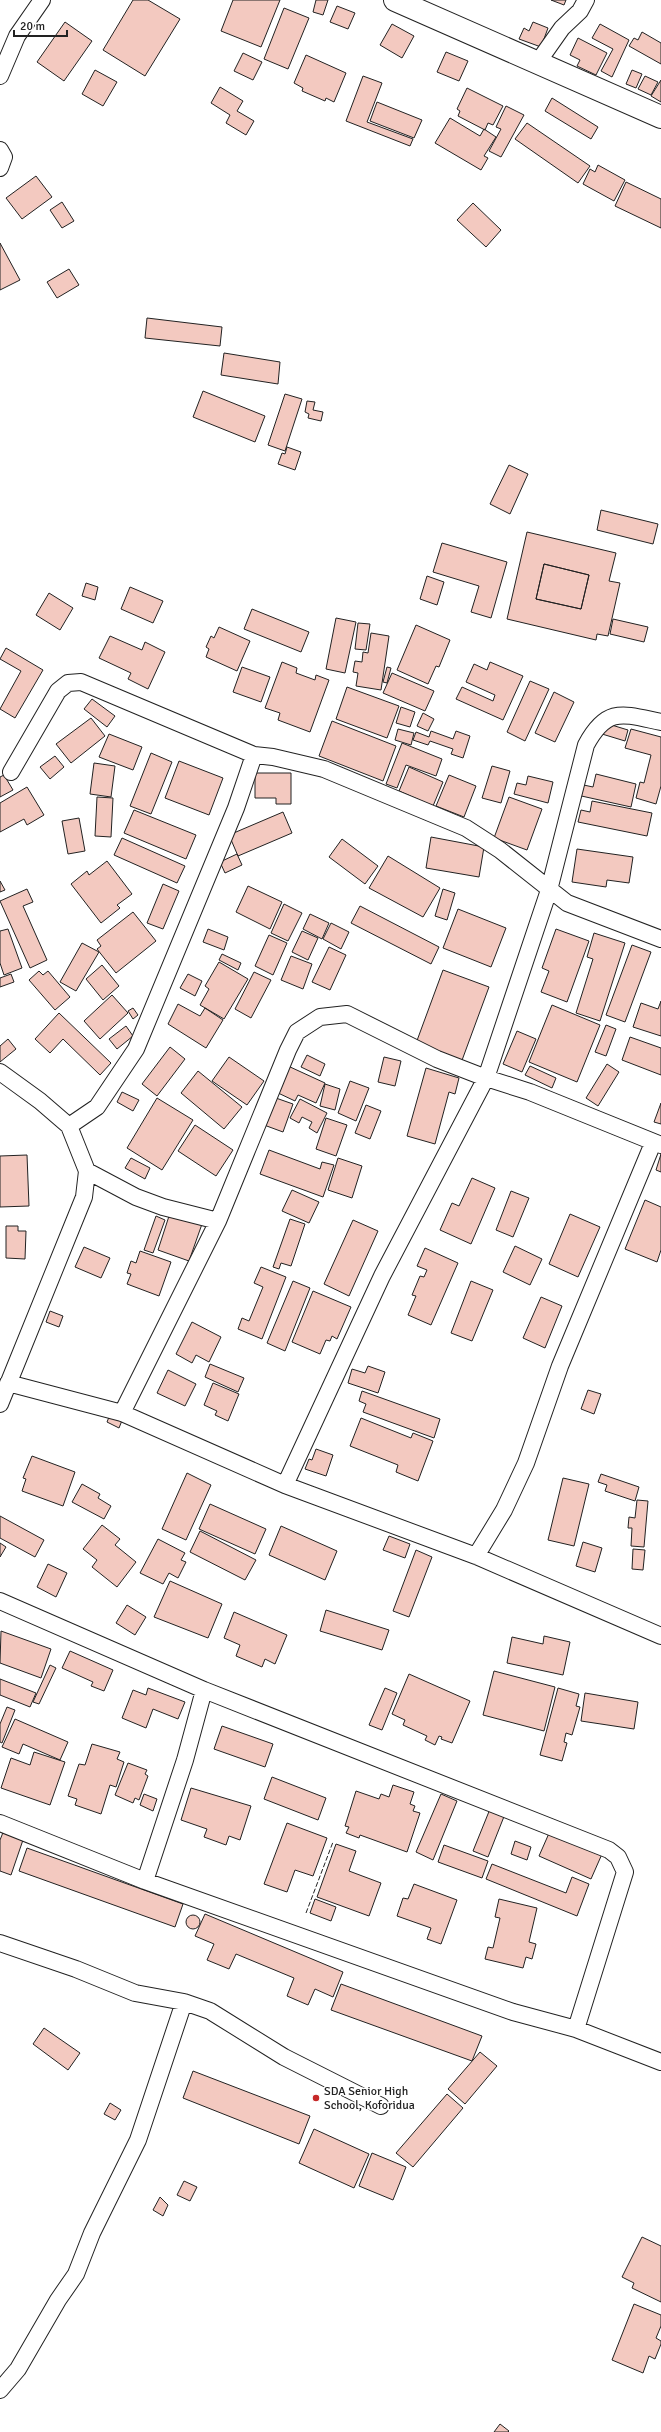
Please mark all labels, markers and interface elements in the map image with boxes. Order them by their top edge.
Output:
scale bar [14,12,67,38]
text: 20 m [20,19,45,34]
place label: SDA Senior High School, Koforidua [324,2084,415,2113]
marker: SDA Senior High School, Koforidua [311,2093,321,2103]

